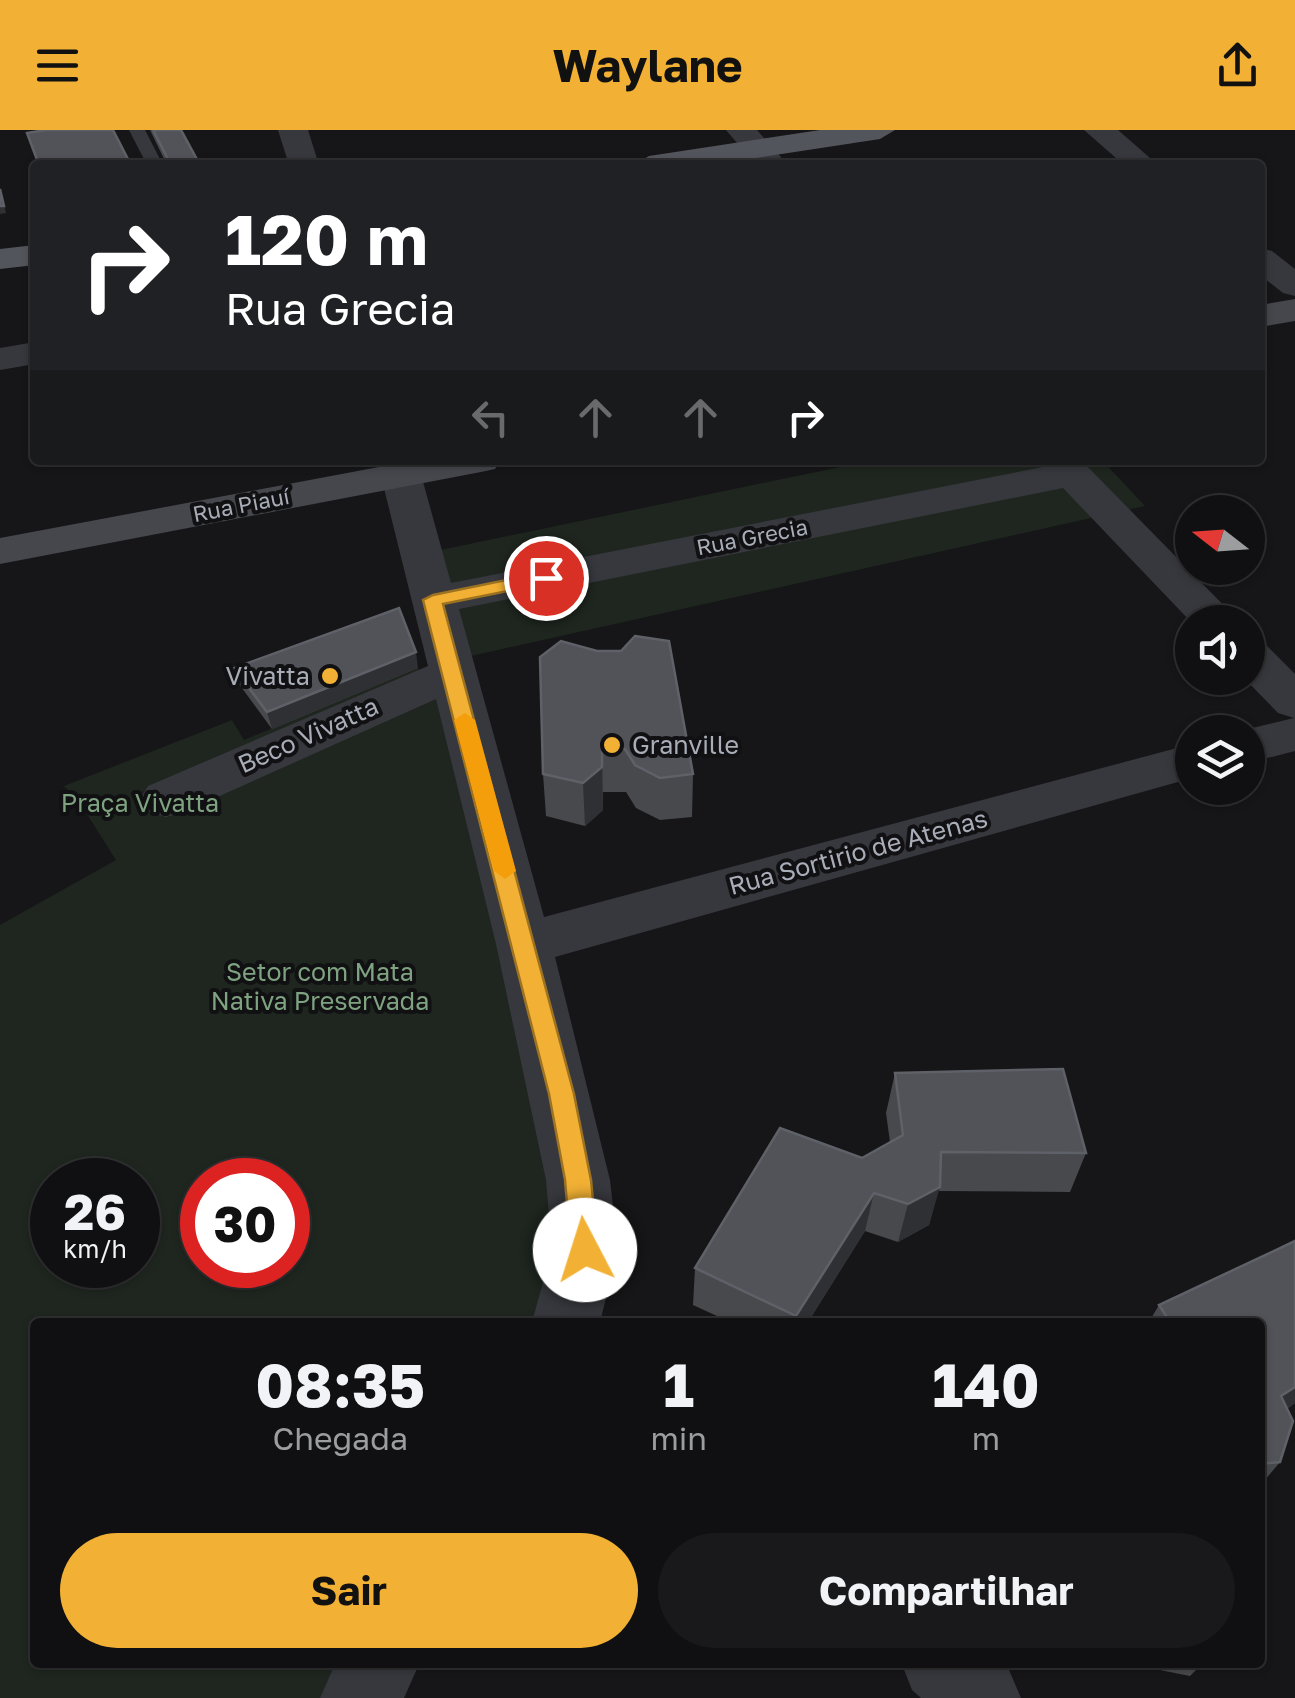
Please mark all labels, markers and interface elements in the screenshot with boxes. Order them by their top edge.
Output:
icon: menu [30,38,85,93]
text: Waylane [552,38,743,92]
icon: share [1210,38,1265,93]
text: 120 m [225,196,428,280]
icon: right [60,200,190,330]
text: Rua Grecia [225,281,456,335]
icon: left [463,390,518,445]
icon: ahead [568,390,623,445]
icon: ahead [673,390,728,445]
icon: right [778,390,833,445]
street label: Rua Piauí [190,482,293,527]
north arrow [1175,495,1265,585]
map controls [1175,495,1265,805]
street label: Rua Grecia [694,513,810,561]
pin [504,536,589,621]
icon: arrive [519,551,574,606]
button: sound [1175,605,1265,695]
place label: Vivatta [226,660,310,691]
marker: Vivatta [319,665,341,687]
street label: Beco Vivatta [233,690,383,779]
button: layers [1175,715,1265,805]
place label: Granville [632,729,739,760]
marker: Granville [601,734,623,756]
park label: Praça Vivatta [61,787,219,818]
street label: Rua Sortirio de Atenas [725,802,991,901]
park label: Setor com Mata Nativa Preservada [211,956,429,1016]
speed limit sign: 30 [180,1158,310,1288]
text: 26 [64,1181,126,1241]
position arrow [533,1198,637,1302]
text: km/h [63,1233,127,1264]
text: 08:35 [255,1348,425,1420]
text: 1 [663,1348,694,1420]
text: 140 [932,1348,1040,1420]
text: Chegada [272,1419,408,1457]
text: min [650,1419,707,1457]
text: m [972,1419,1000,1457]
button: Sair [60,1533,638,1648]
button: Compartilhar [658,1533,1235,1648]

